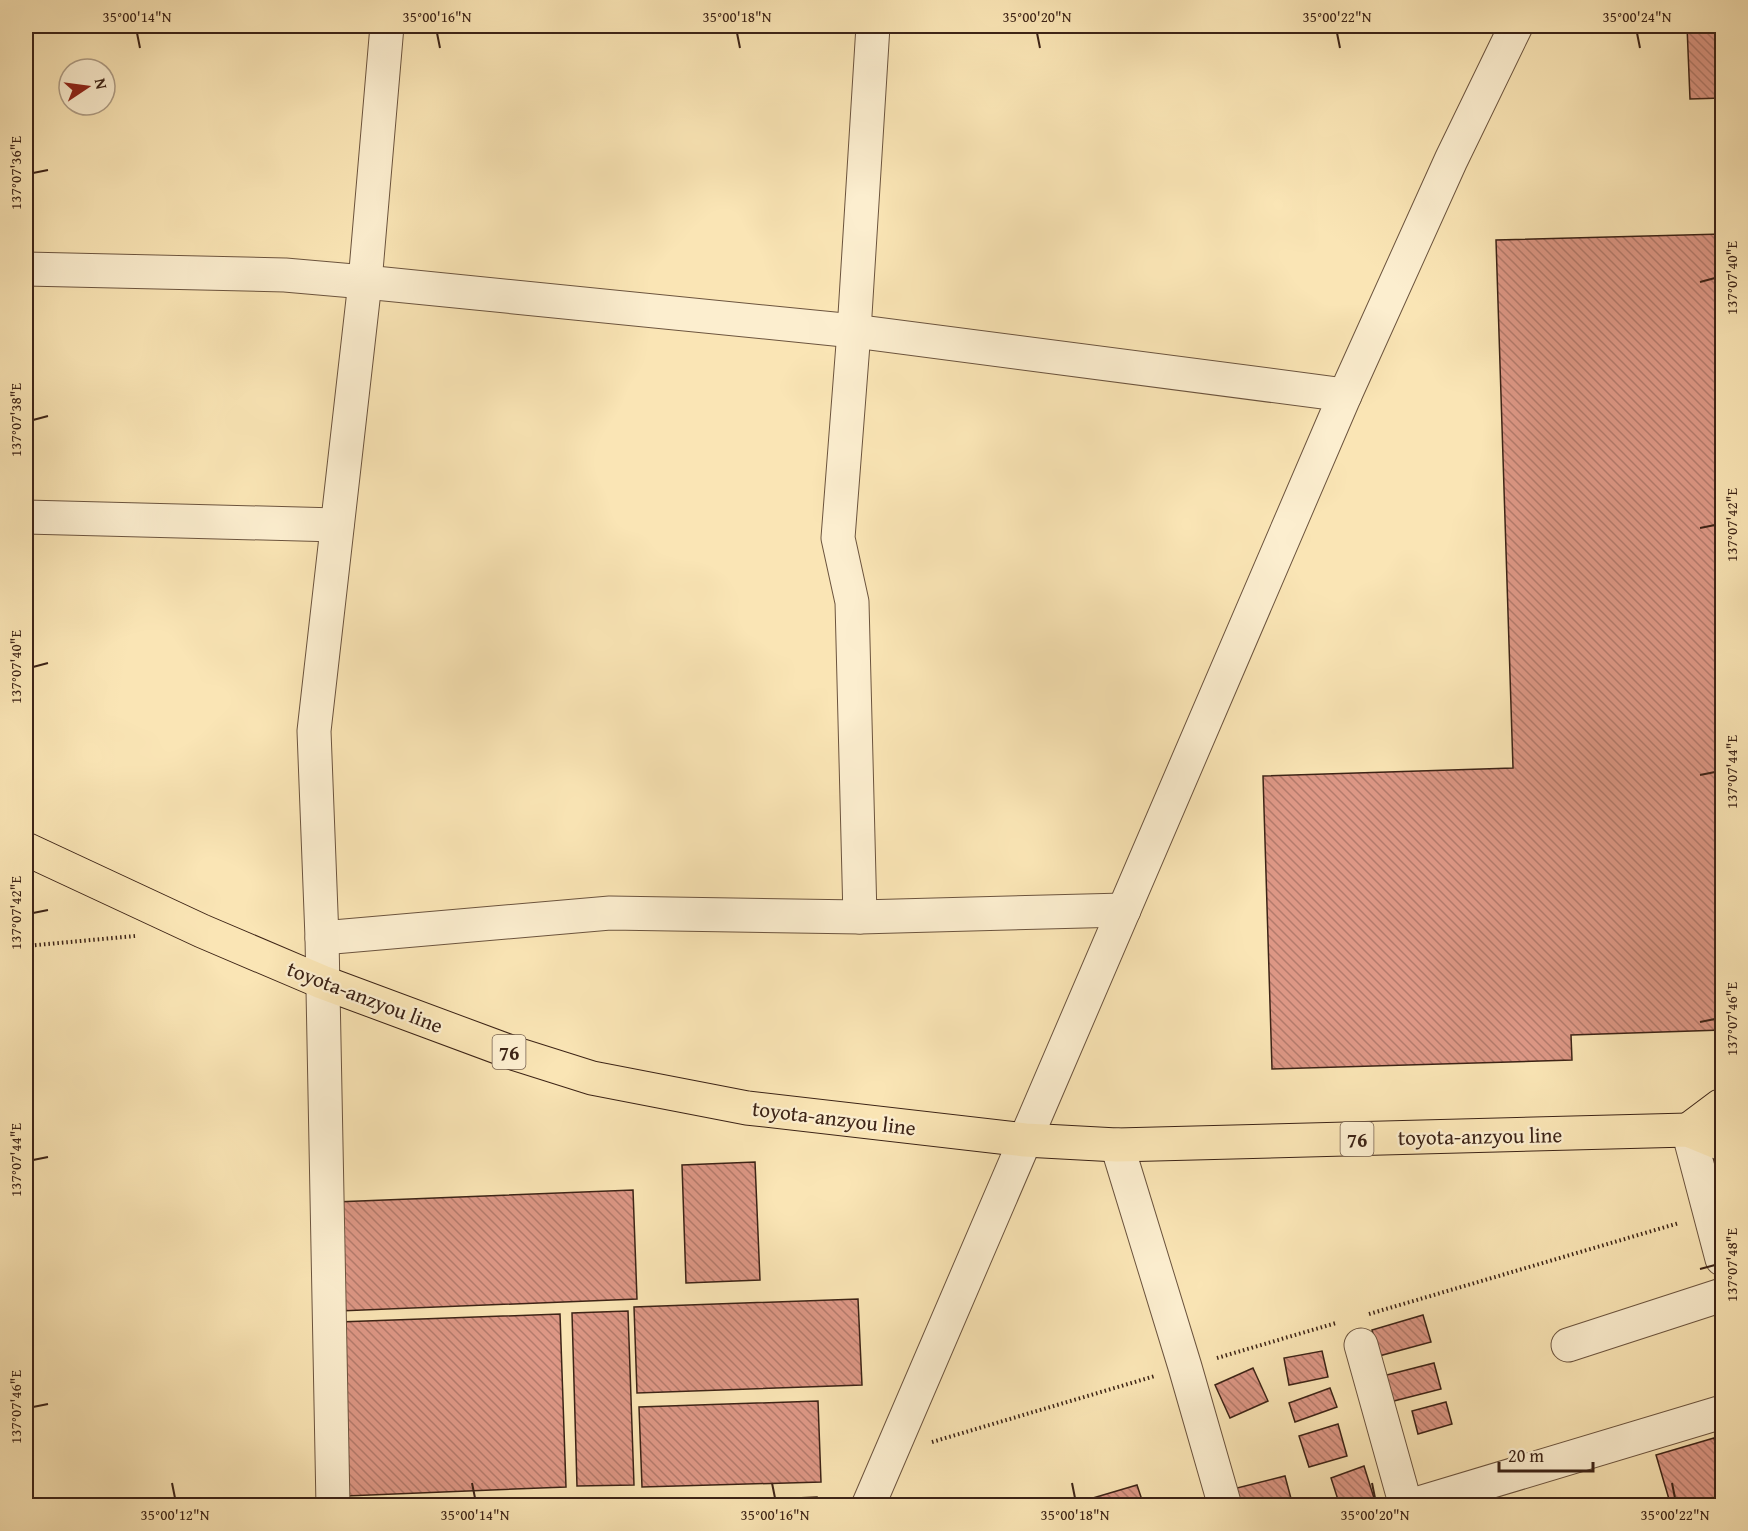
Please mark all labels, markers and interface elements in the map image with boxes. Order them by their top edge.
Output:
text: 35°00'14"N [103,6,172,27]
text: 35°00'16"N [403,6,472,27]
text: 35°00'18"N [703,6,772,27]
text: 35°00'20"N [1003,6,1072,27]
text: 35°00'22"N [1303,6,1372,27]
text: 35°00'24"N [1603,6,1672,27]
north arrow [57,57,117,117]
text: N [89,76,115,92]
text: 137°07'36"E [5,136,26,210]
text: 137°07'40"E [1721,241,1742,315]
text: 137°07'38"E [5,383,26,457]
text: 137°07'42"E [1721,488,1742,562]
text: 137°07'40"E [5,630,26,704]
text: 137°07'44"E [1721,735,1742,809]
text: 137°07'42"E [5,876,26,950]
street label: toyota-anzyou line [283,953,447,1041]
text: 137°07'46"E [1721,982,1742,1056]
road number: 76 [492,1035,526,1069]
street label: toyota-anzyou line [750,1093,918,1143]
street label: toyota-anzyou line [1397,1119,1563,1153]
road number: 76 [1340,1122,1374,1156]
text: 137°07'44"E [5,1123,26,1197]
text: 137°07'48"E [1721,1228,1742,1302]
text: 137°07'46"E [5,1370,26,1444]
scale bar [1499,1435,1594,1473]
text: 20 m [1508,1442,1544,1469]
text: 35°00'12"N [141,1504,210,1525]
text: 35°00'14"N [441,1504,510,1525]
text: 35°00'16"N [741,1504,810,1525]
text: 35°00'18"N [1041,1504,1110,1525]
text: 35°00'20"N [1341,1504,1410,1525]
text: 35°00'22"N [1641,1504,1710,1525]

